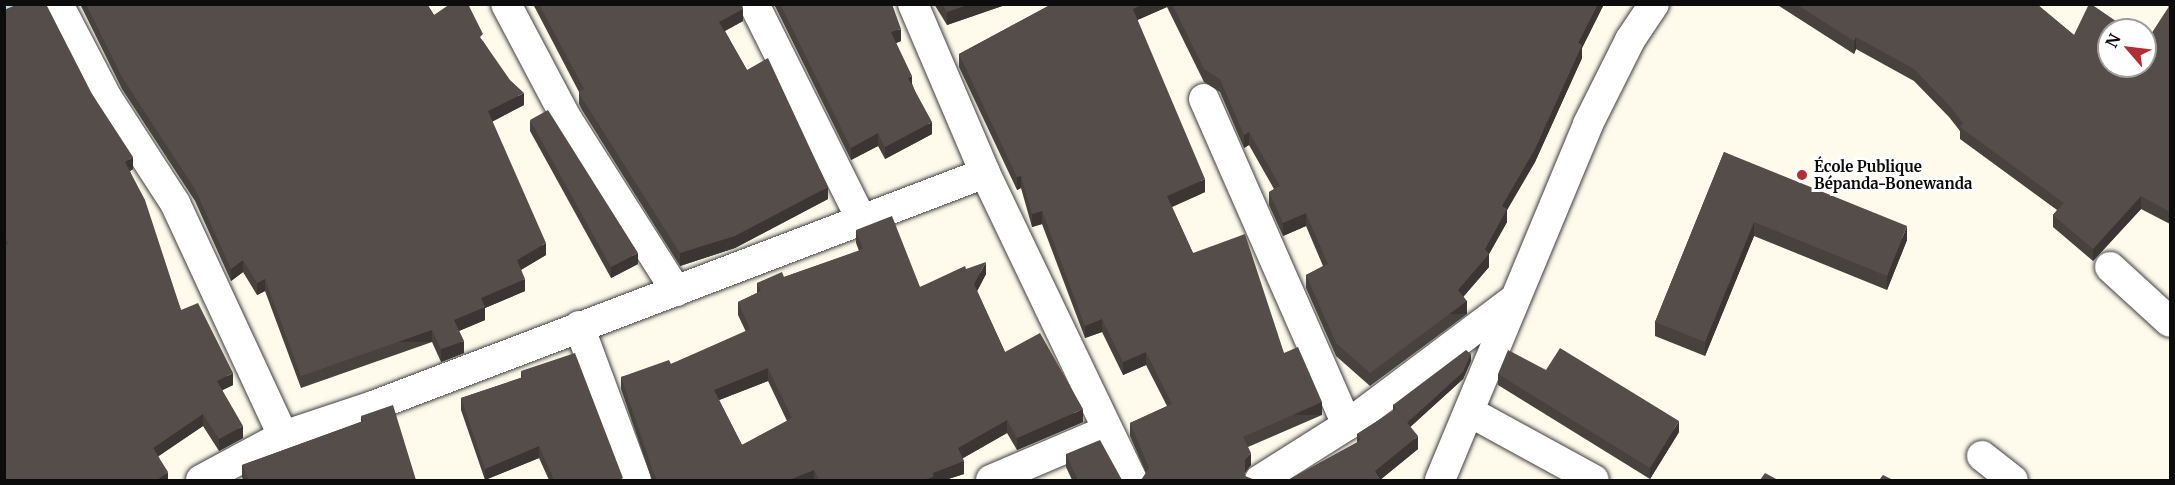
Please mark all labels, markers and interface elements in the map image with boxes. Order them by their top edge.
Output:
north arrow [2097,18,2157,78]
text: N [2101,30,2125,51]
place label: École Publique Bépanda-Bonewanda [1814,157,1972,192]
marker: École Publique Bépanda-Bonewanda [1795,168,1809,182]

